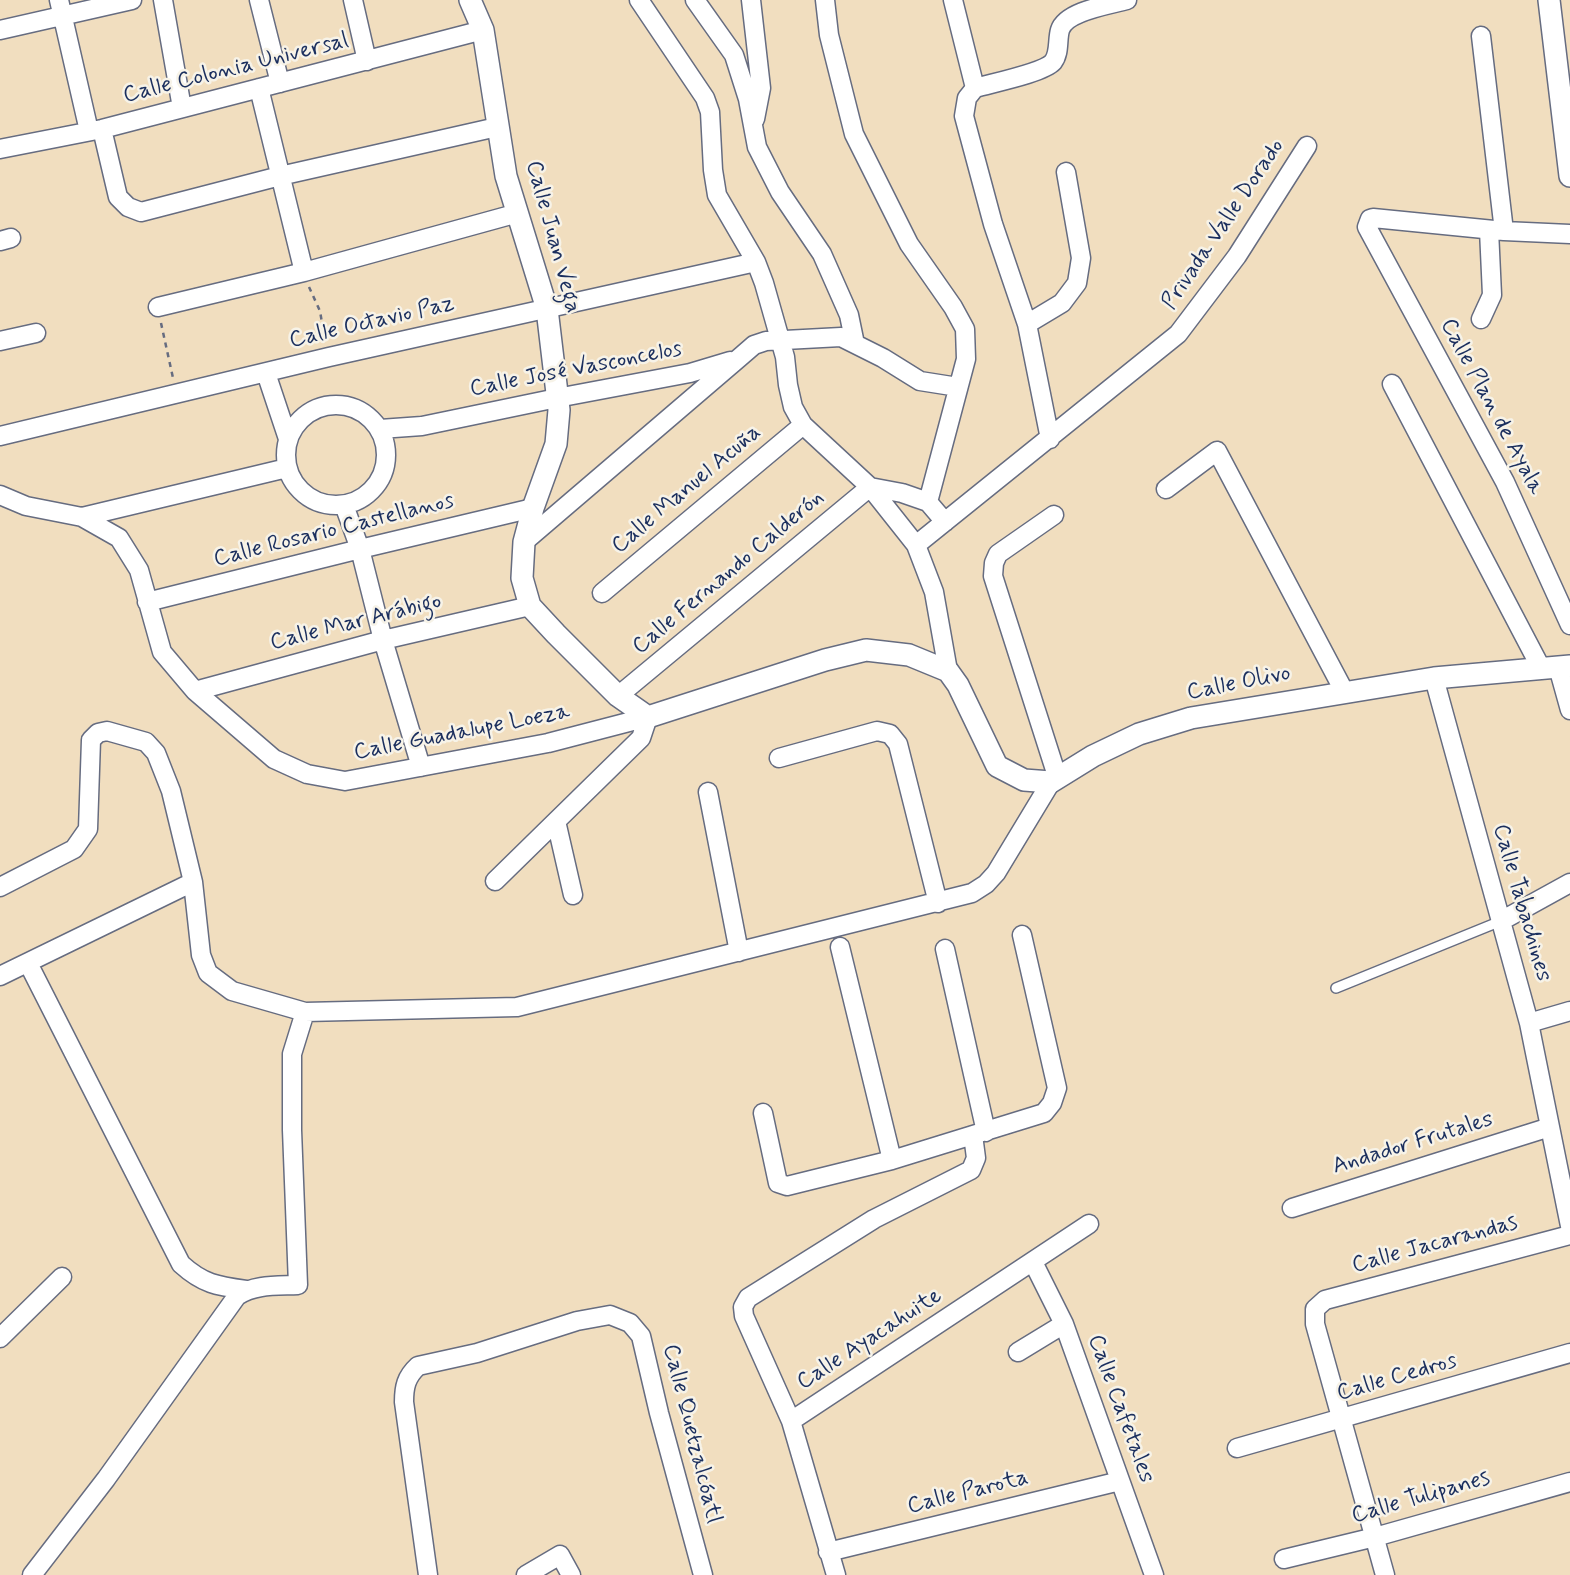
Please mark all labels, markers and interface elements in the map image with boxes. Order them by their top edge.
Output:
street label: Calle Colonia Universal [120,28,352,110]
street label: Privada Valle Dorado [1157,135,1291,315]
street label: Calle Juan Vega [518,158,586,316]
street label: Calle Octavio Paz [287,291,457,355]
street label: Calle Plan de Ayala [1433,314,1549,500]
street label: Calle José Vasconcelos [468,336,684,404]
street label: Calle Manuel Acuña [607,419,767,561]
street label: Calle Fernando Calderón [628,485,830,661]
street label: Calle Rosario Castellanos [211,488,457,574]
street label: Calle Mar Arábigo [268,588,444,658]
street label: Calle Olivo [1185,660,1293,708]
street label: Calle Guadalupe Loeza [352,699,572,767]
street label: Calle Tabachines [1485,821,1557,985]
street label: Andador Frutales [1329,1106,1497,1182]
street label: Calle Jacarandas [1349,1210,1521,1280]
street label: Calle Ayacahuite [792,1283,948,1397]
street label: Calle Cafetales [1080,1331,1160,1487]
street label: Calle Quetzalcóatl [655,1342,727,1526]
street label: Calle Cedros [1334,1348,1460,1408]
street label: Calle Parota [905,1465,1031,1521]
street label: Calle Tulipanes [1349,1465,1493,1531]

